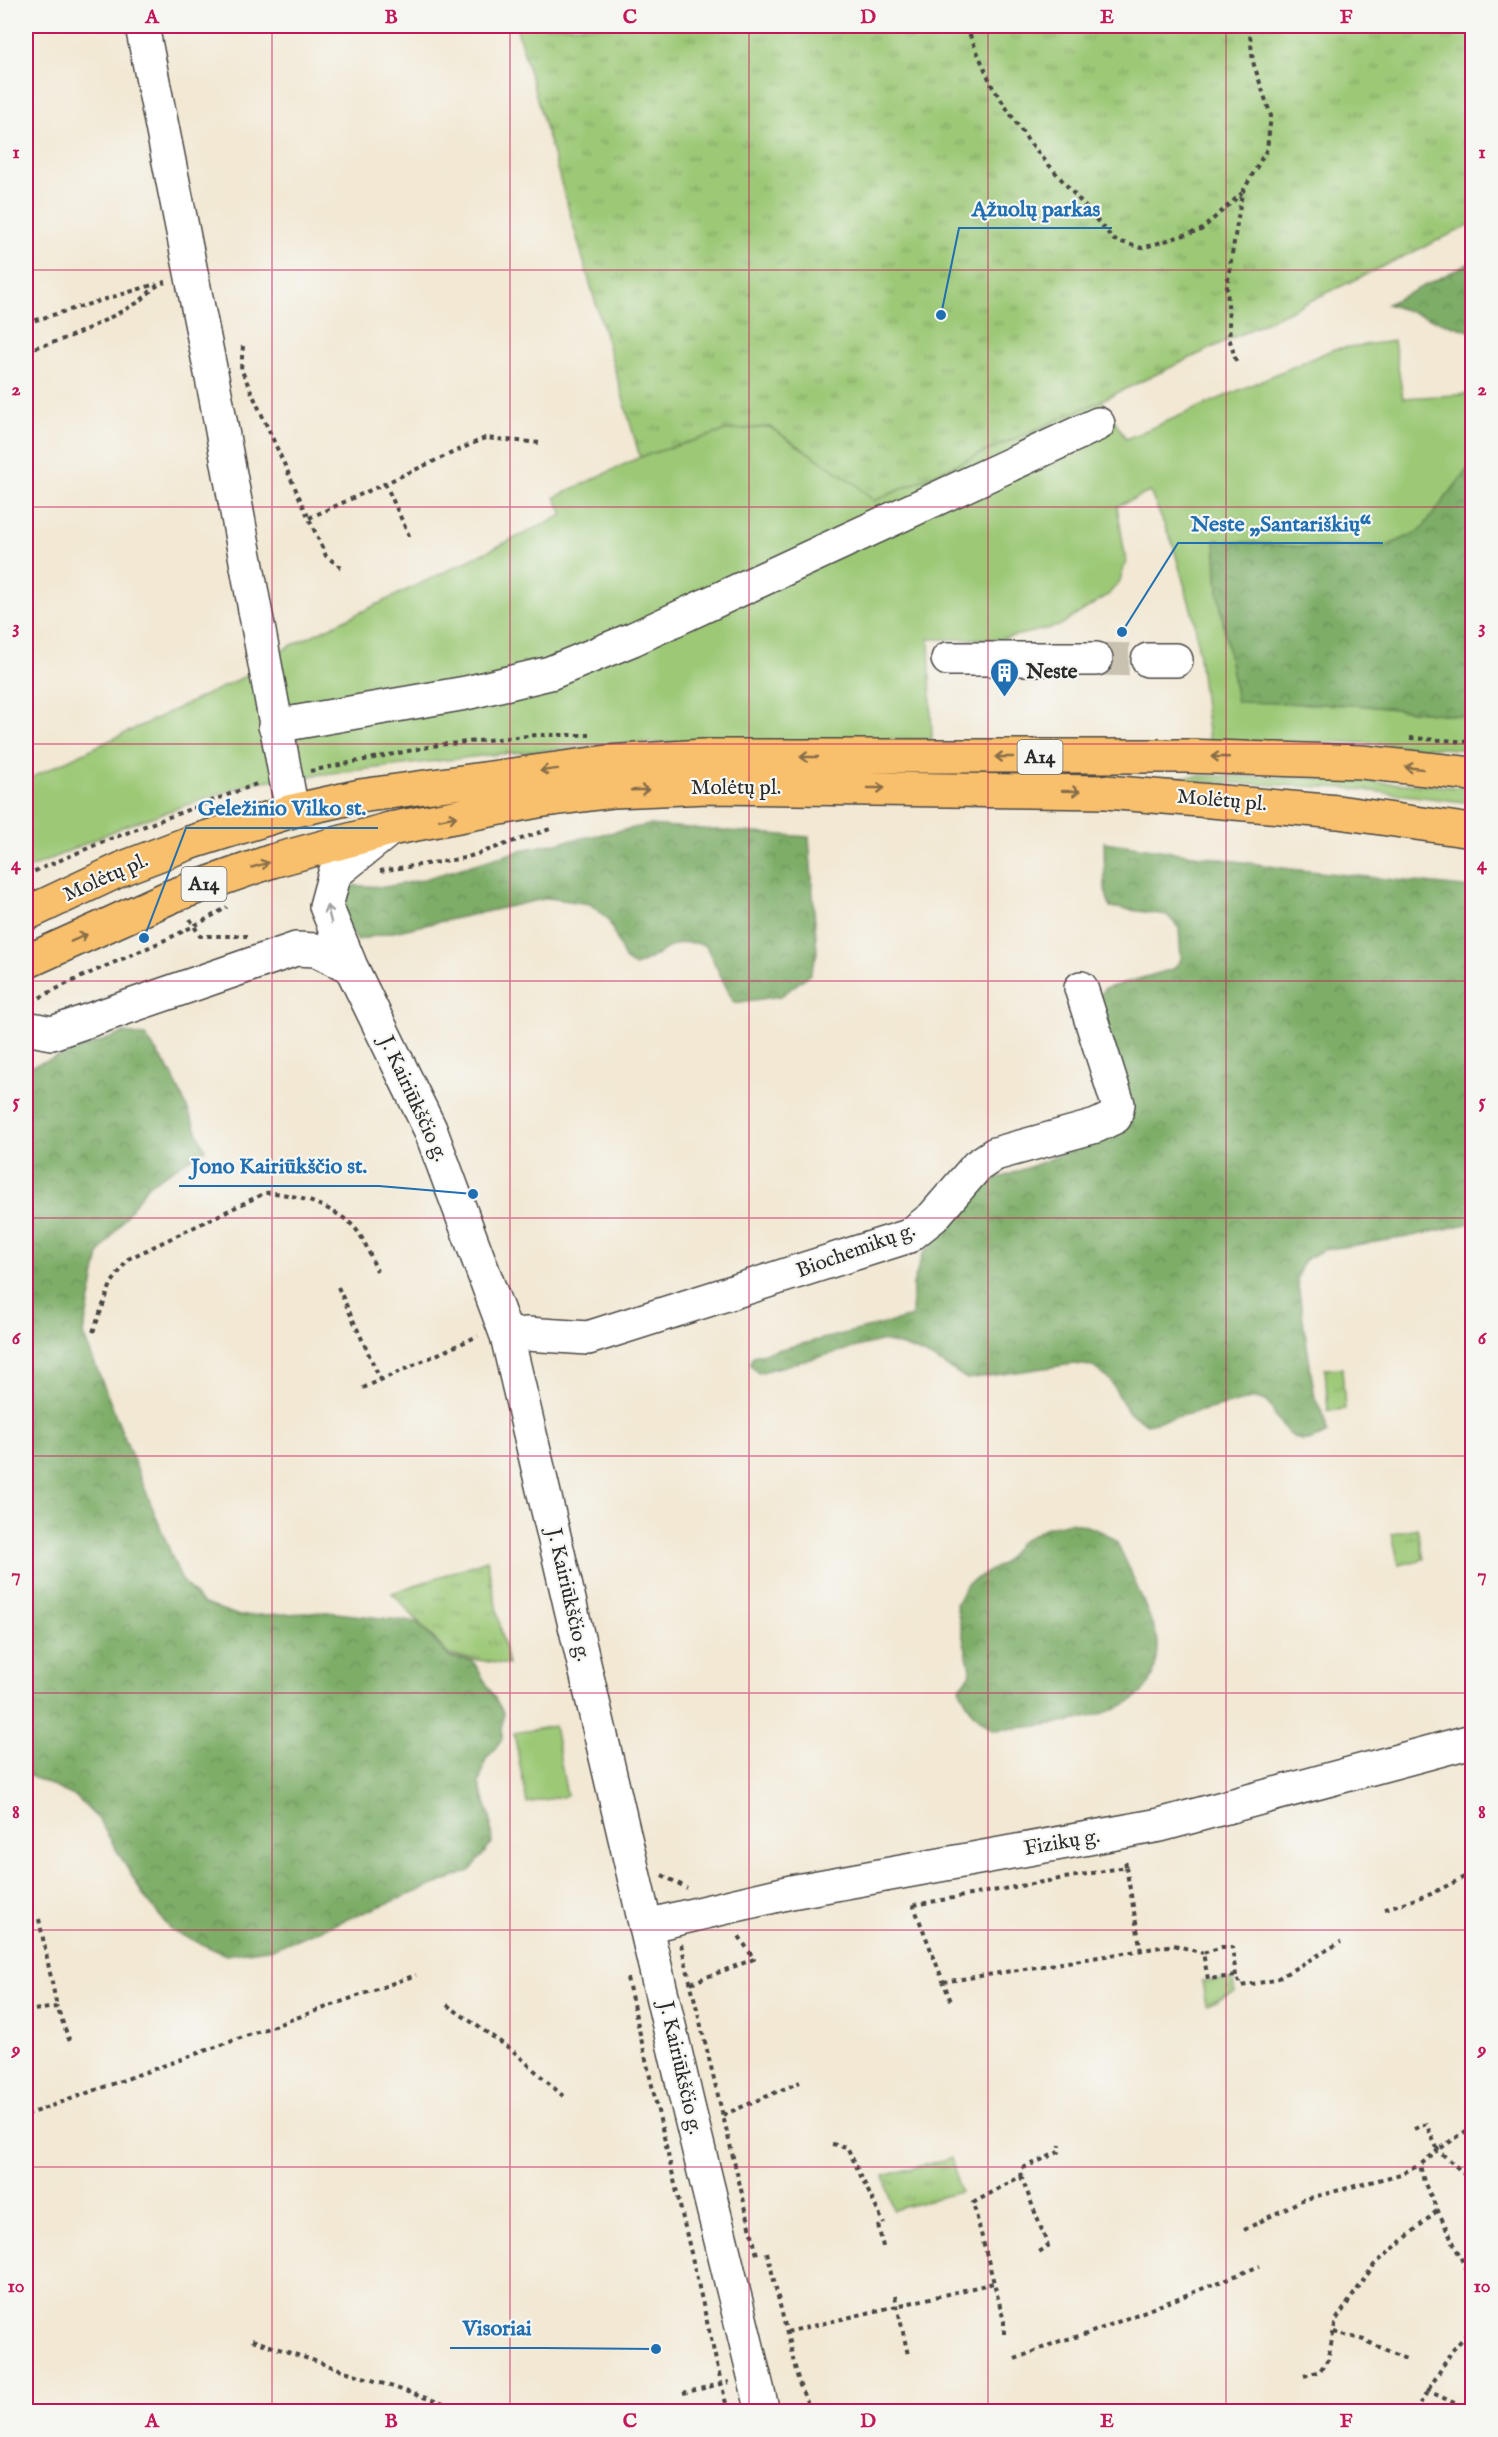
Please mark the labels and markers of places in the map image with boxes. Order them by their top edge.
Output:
callout: Ąžuolų parkas [959,188,1112,228]
callout: Neste „Santariškių“ [1178,503,1383,543]
building icon: Neste [989,656,1021,698]
place label: Neste [1025,659,1078,686]
callout: Geležinio Vilko st. [186,788,378,828]
callout: Jono Kairiūkščio st. [179,1146,379,1186]
callout: Visoriai [450,2308,544,2348]

